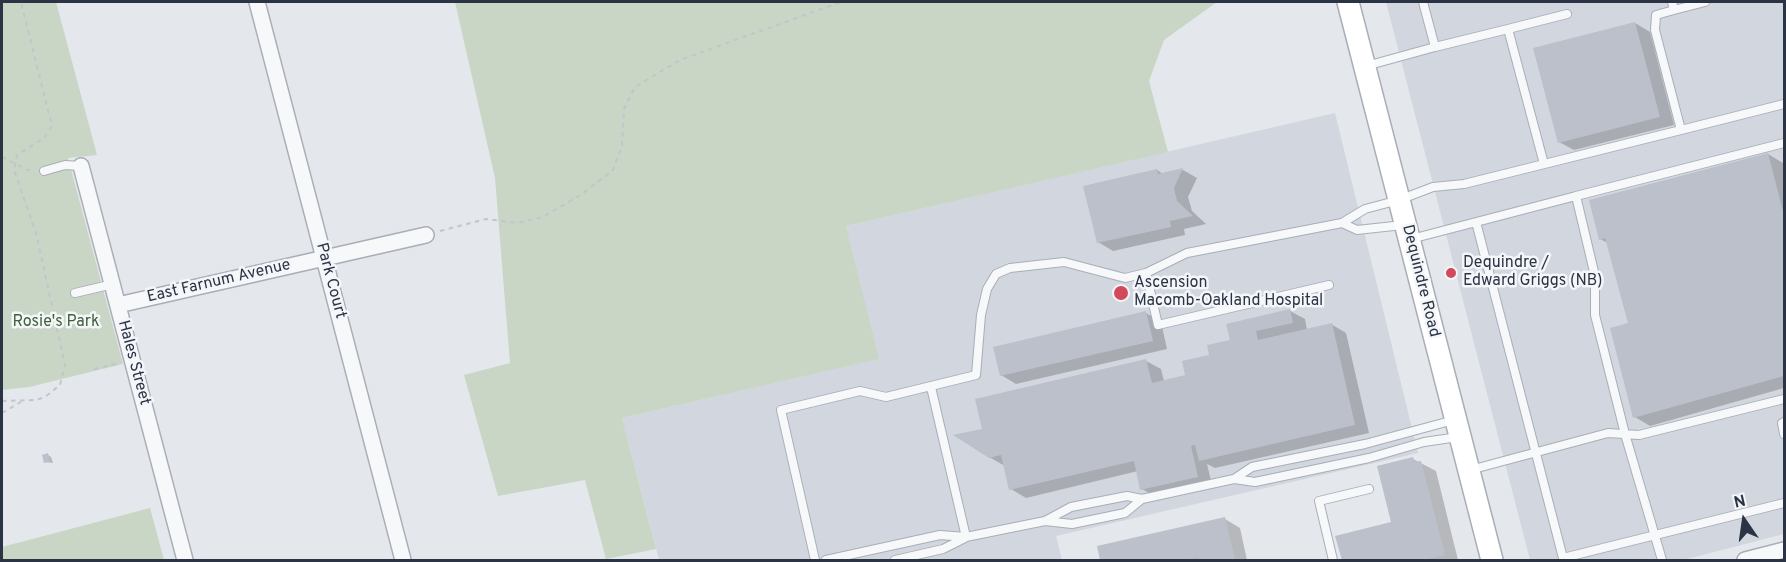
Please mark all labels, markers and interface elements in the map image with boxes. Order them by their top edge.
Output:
street label: Dequindre Road [1397,223,1443,339]
street label: Park Court [311,241,349,321]
place label: Dequindre / Edward Griggs (NB) [1463,254,1602,292]
street label: East Farnum Avenue [145,256,293,308]
marker: Dequindre / Edward Griggs (NB) [1444,266,1458,280]
place label: Ascension Macomb-Oakland Hospital [1134,274,1323,312]
marker: Ascension Macomb-Oakland Hospital [1112,284,1130,302]
park label: Rosie's Park [13,313,99,333]
street label: Hales Street [112,318,154,408]
north arrow [1714,490,1774,550]
text: N [1732,491,1748,513]

